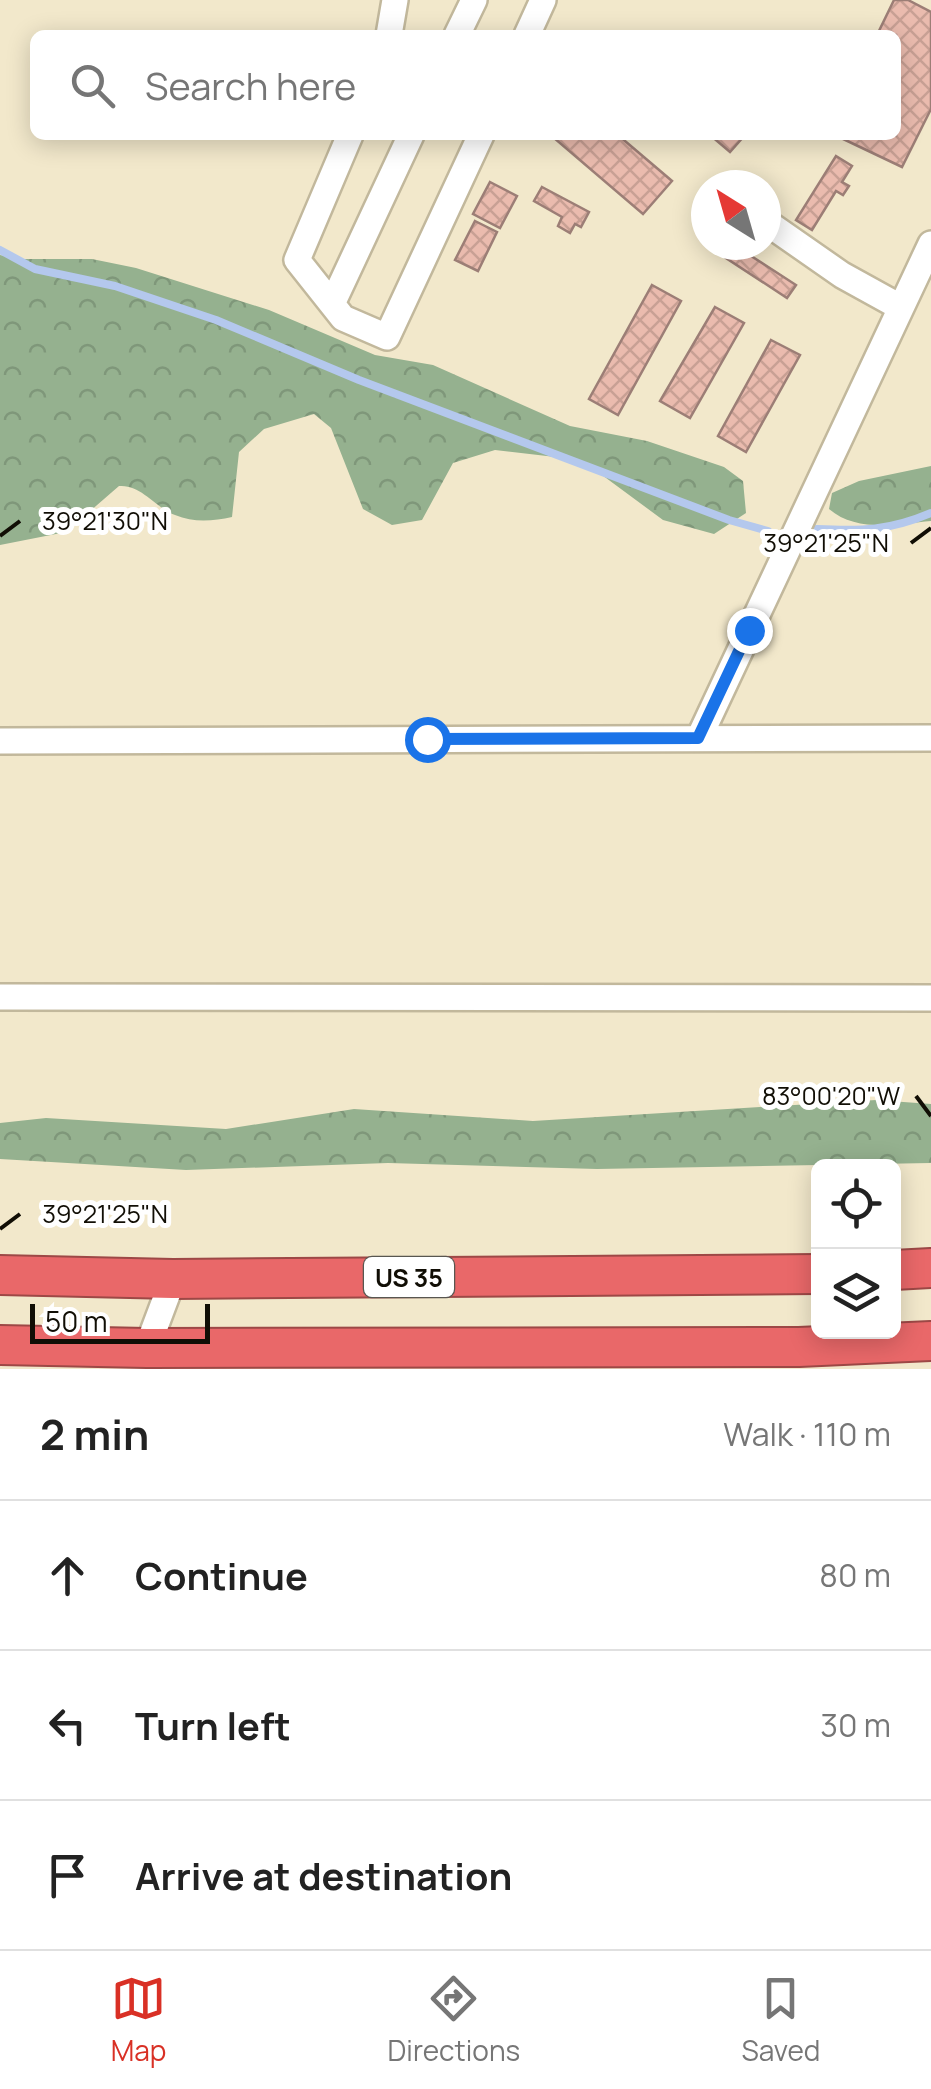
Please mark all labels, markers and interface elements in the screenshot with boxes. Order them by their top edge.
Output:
search box [30,30,901,140]
icon: search [65,58,120,113]
text: Search here [145,59,356,111]
north arrow [691,170,781,260]
text: 39°21'30"N [42,503,168,538]
text: 39°21'25"N [763,525,889,560]
route end [727,608,773,654]
route start [405,717,451,763]
text: 83°00'20"W [762,1078,900,1113]
map controls [811,1159,901,1339]
button: locate [811,1159,901,1249]
text: 39°21'25"N [42,1196,168,1231]
button: layers [811,1249,901,1339]
road number: US 35 [364,1257,454,1297]
scale bar [30,1299,210,1344]
text: 50 m [45,1302,108,1340]
text: 2 min [40,1405,149,1463]
text: Walk · 110 m [723,1412,891,1456]
icon: ahead [40,1548,95,1603]
text: Continue [135,1549,308,1601]
text: 80 m [819,1553,891,1597]
icon: left [40,1698,95,1753]
text: Turn left [135,1699,291,1751]
text: 30 m [820,1703,891,1747]
icon: arrive [40,1848,95,1903]
text: Arrive at destination [135,1849,512,1901]
tab: Map [111,1971,166,2069]
tab: Directions [388,1971,520,2069]
tab: Saved [741,1971,820,2069]

